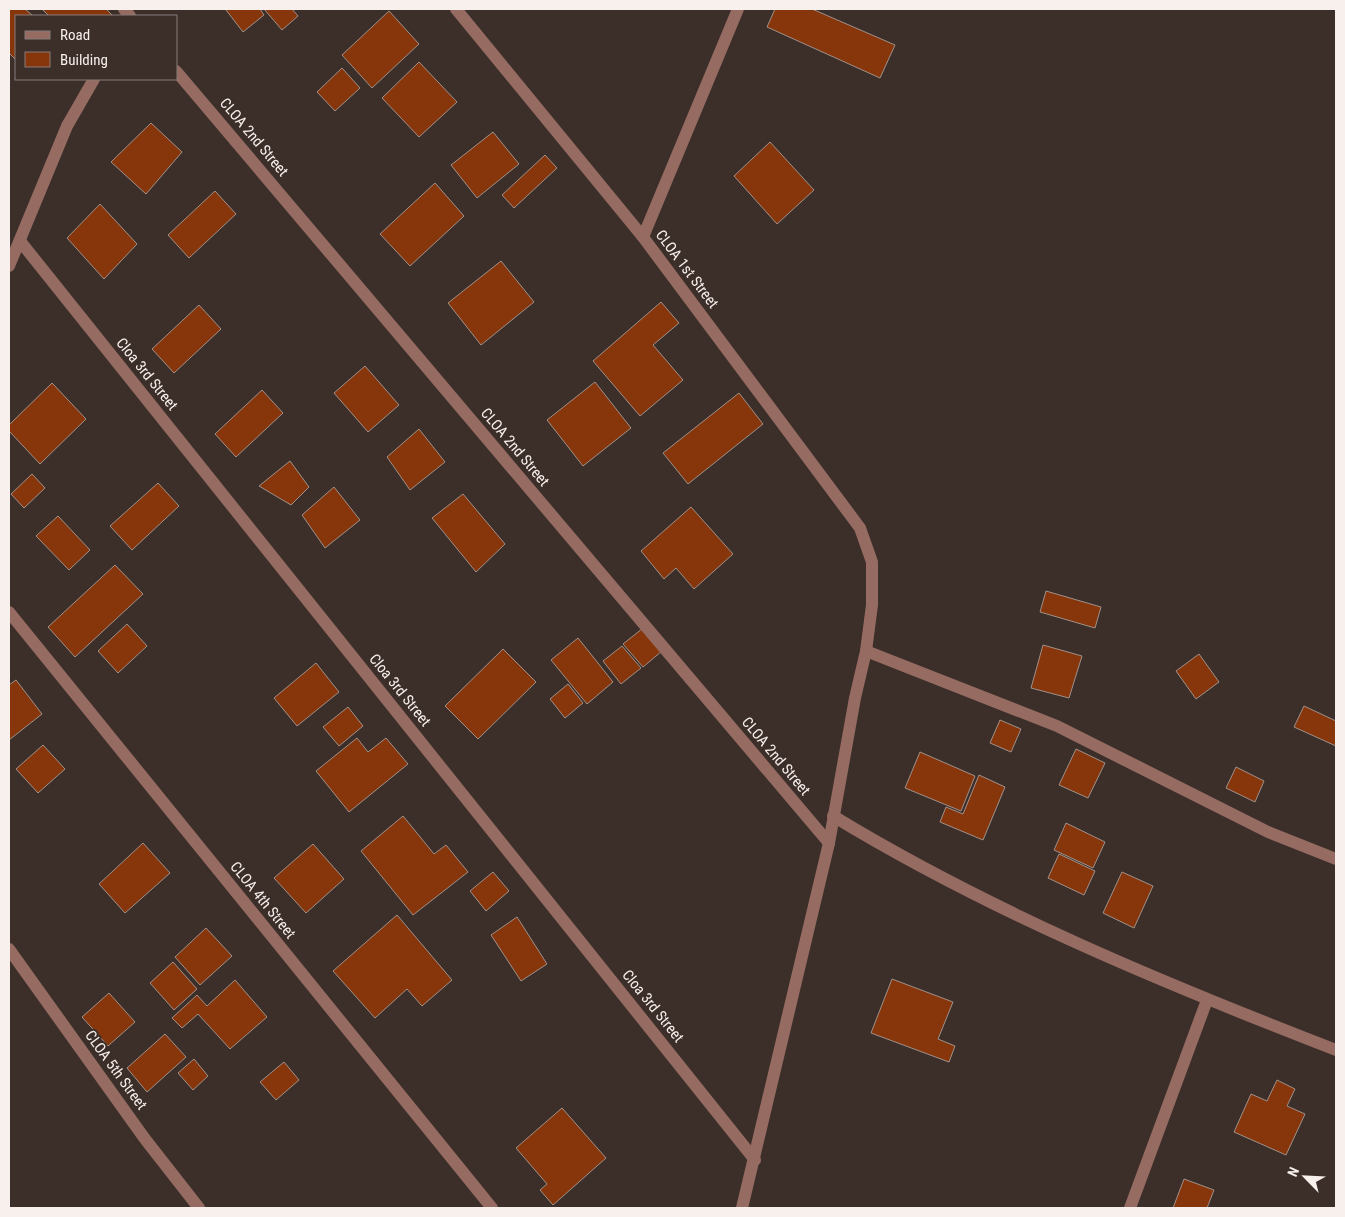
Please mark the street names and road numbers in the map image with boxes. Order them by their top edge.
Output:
street label: CLOA 2nd Street [216,94,292,180]
street label: CLOA 1st Street [652,226,722,312]
street label: Cloa 3rd Street [112,334,182,414]
street label: CLOA 2nd Street [477,404,553,490]
street label: Cloa 3rd Street [365,650,435,730]
street label: CLOA 2nd Street [738,713,814,799]
street label: CLOA 4th Street [226,858,300,942]
street label: Cloa 3rd Street [618,966,688,1046]
street label: CLOA 5th Street [81,1027,151,1113]

